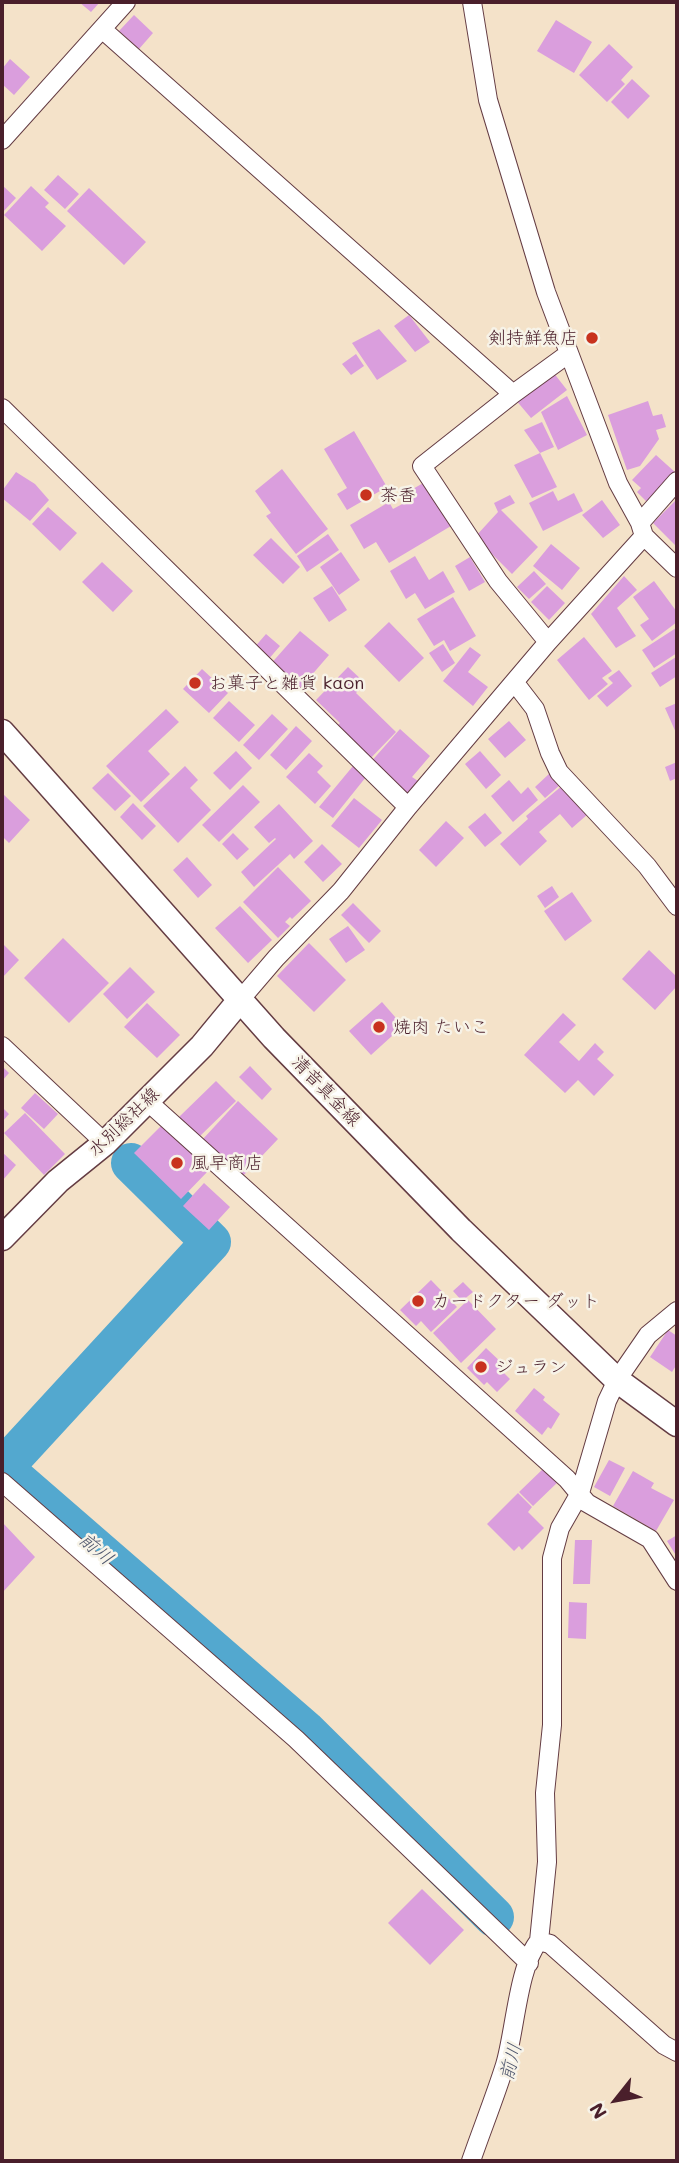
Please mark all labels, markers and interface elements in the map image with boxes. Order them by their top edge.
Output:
place label: 剣持鮮魚店 [488,327,578,349]
marker: 剣持鮮魚店 [584,330,600,346]
place label: 茶香 [380,484,416,506]
marker: 茶香 [358,487,374,503]
place label: お菓子と雑貨 kaon [209,672,364,694]
marker: お菓子と雑貨 kaon [187,675,203,691]
place label: 焼肉 たいこ [393,1016,489,1038]
marker: 焼肉 たいこ [371,1019,387,1035]
street label: 清音真金線 [287,1051,365,1131]
street label: 水別総社線 [84,1083,164,1161]
place label: 風早商店 [191,1152,263,1174]
marker: 風早商店 [169,1155,185,1171]
place label: カードクター ダット [432,1290,600,1312]
marker: カードクター ダット [410,1293,426,1309]
place label: ジュラン [495,1356,567,1378]
marker: ジュラン [473,1359,489,1375]
water label: 前川 [74,1528,118,1570]
water label: 前川 [495,2041,527,2083]
north arrow [581,2065,651,2135]
text: N [583,2098,612,2124]

